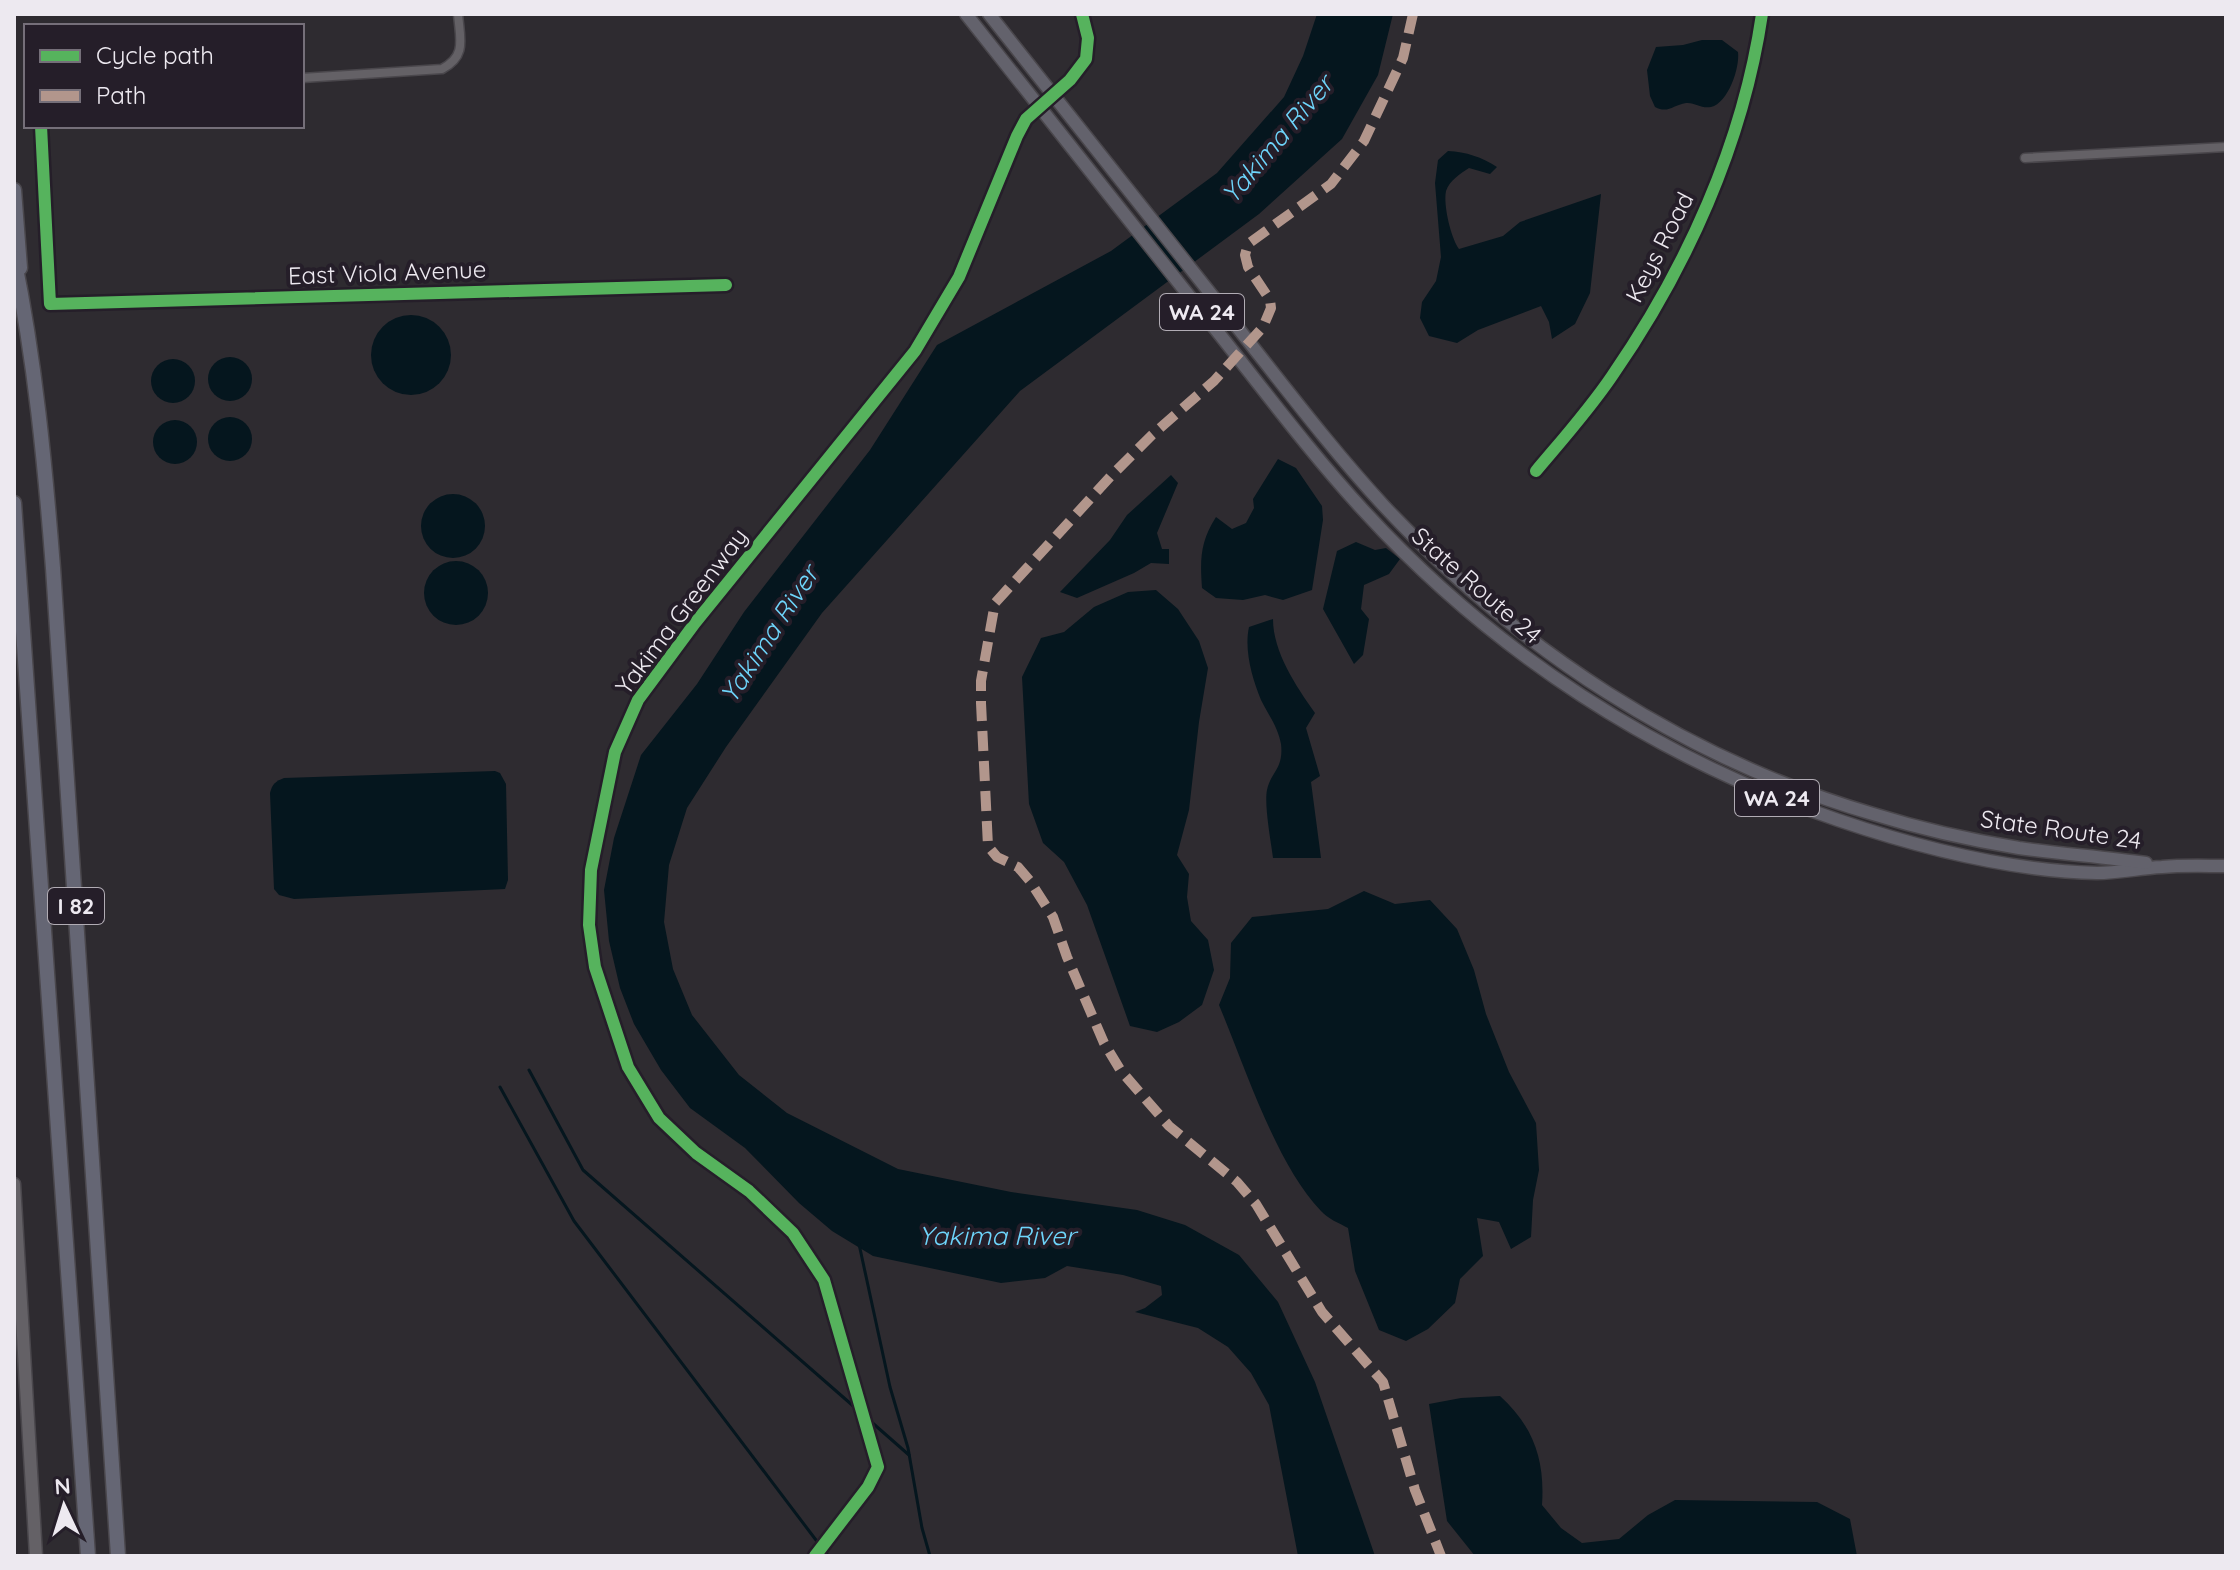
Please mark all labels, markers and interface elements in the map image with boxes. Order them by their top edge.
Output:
legend [24,24,304,128]
text: Cycle path [96,40,214,70]
water label: Yakima River [1214,66,1342,210]
text: Path [96,80,147,110]
street label: Keys Road [1618,187,1700,307]
street label: East Viola Avenue [287,254,487,290]
road number: WA 24 [1160,294,1244,330]
street label: State Route 24 [1406,520,1548,650]
street label: Yakima Greenway [609,522,753,700]
water label: Yakima River [712,557,827,709]
road number: WA 24 [1735,780,1819,816]
street label: State Route 24 [1979,803,2143,855]
road number: I 82 [48,888,104,924]
water label: Yakima River [919,1219,1078,1252]
north arrow [24,1466,104,1546]
text: N [54,1472,72,1501]

